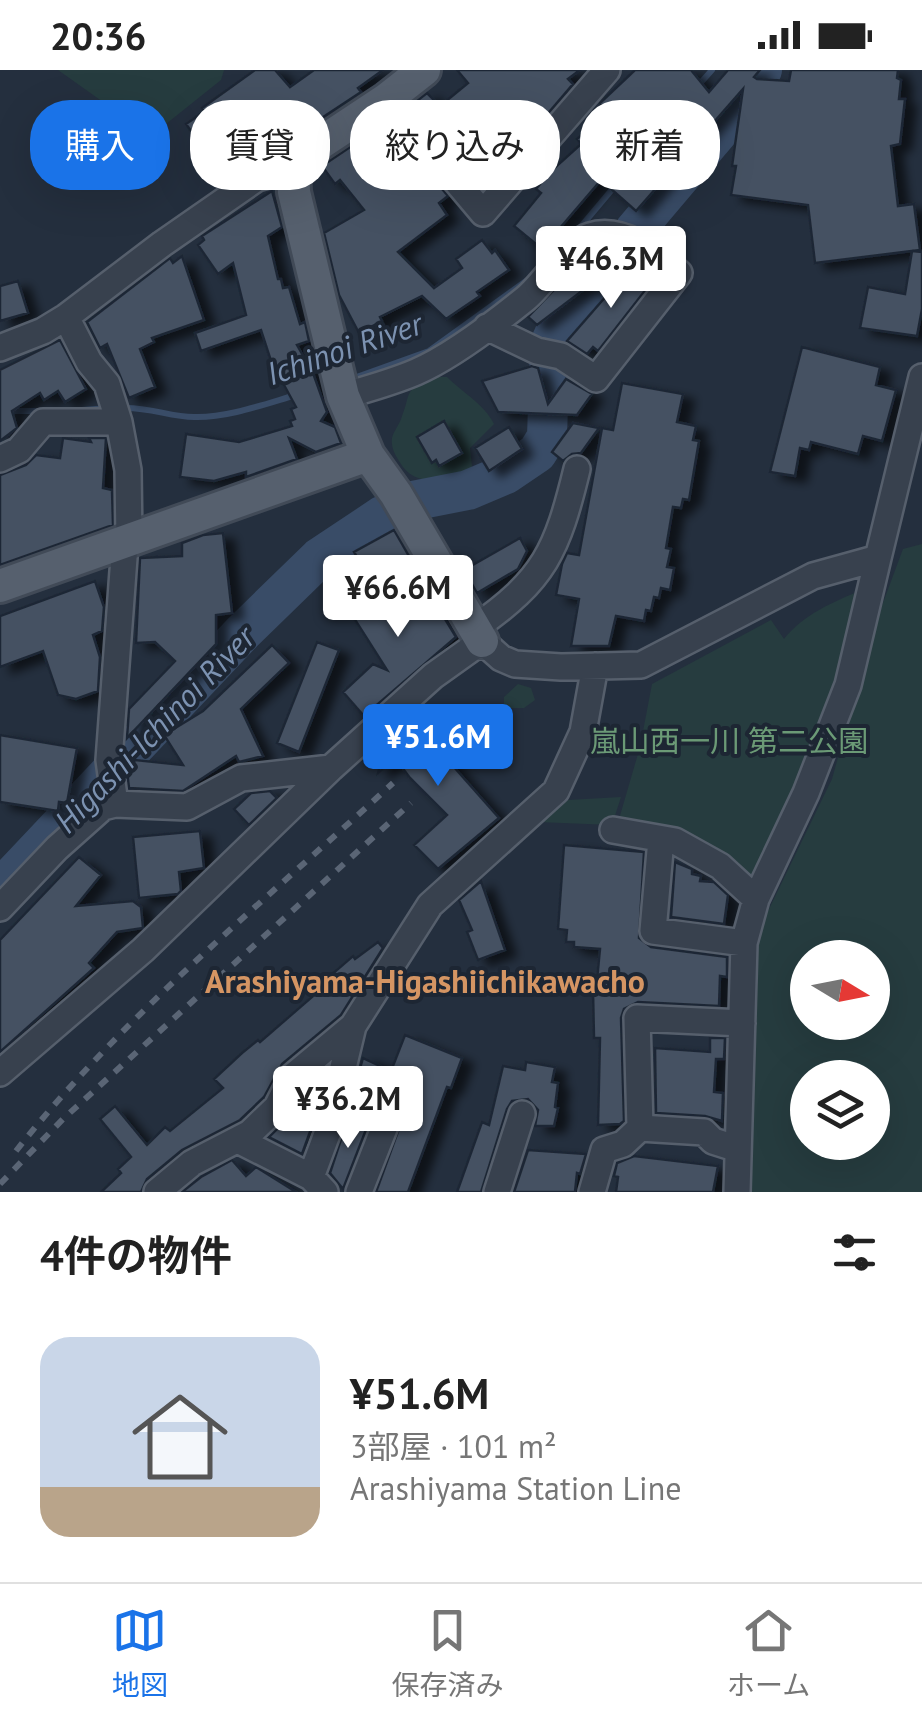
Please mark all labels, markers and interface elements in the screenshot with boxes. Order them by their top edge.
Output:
text: 20:36 [50,11,146,60]
chip: 購入 [30,100,170,190]
chip: 賃貸 [190,100,330,190]
chip: 絞り込み [350,100,560,190]
chip: 新着 [580,100,720,190]
pin: ¥46.3M [530,226,692,311]
text: ¥46.3M [558,237,664,279]
water label: Ichinoi River [261,301,430,394]
pin: ¥66.6M [317,555,479,640]
text: ¥66.6M [345,566,451,608]
water label: Higashi-Ichinoi River [45,615,265,841]
pin: ¥51.6M [357,704,519,789]
text: ¥51.6M [385,715,491,757]
park label: 嵐山西一川 第二公園 [590,721,868,760]
north arrow [790,940,890,1040]
map controls [790,940,890,1160]
district label: Arashiyama-Higashiichikawacho [205,960,645,1002]
button: layers [790,1060,890,1160]
pin: ¥36.2M [267,1066,429,1151]
text: ¥36.2M [295,1077,401,1119]
icon: filters [827,1225,882,1280]
text: 4件の物件 [40,1228,232,1283]
text: ¥51.6M [350,1366,489,1421]
icon: home [120,1377,240,1497]
text: 3部屋 · 101 m² [350,1425,557,1467]
text: Arashiyama Station Line [350,1467,681,1509]
tab: 地図 [112,1603,168,1703]
tab: 保存済み [391,1603,503,1703]
tab: ホーム [727,1603,810,1703]

